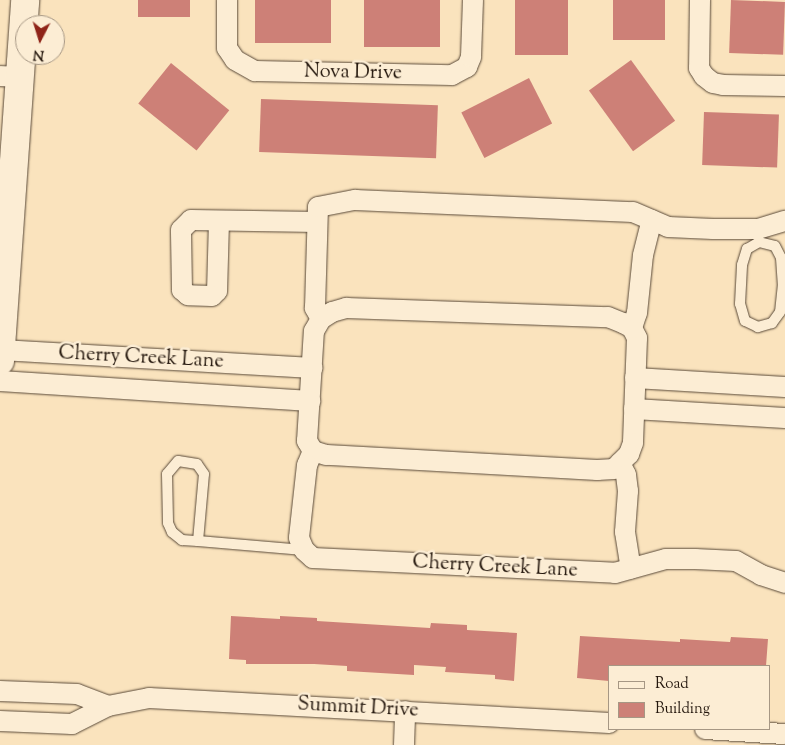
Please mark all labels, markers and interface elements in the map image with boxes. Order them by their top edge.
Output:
north arrow [15,15,65,65]
text: N [32,43,45,64]
street label: Nova Drive [304,60,402,86]
street label: Cherry Creek Lane [58,342,224,374]
street label: Cherry Creek Lane [412,551,578,583]
legend [608,665,770,730]
text: Road [655,674,689,695]
street label: Summit Drive [297,693,419,723]
text: Building [655,699,710,720]

